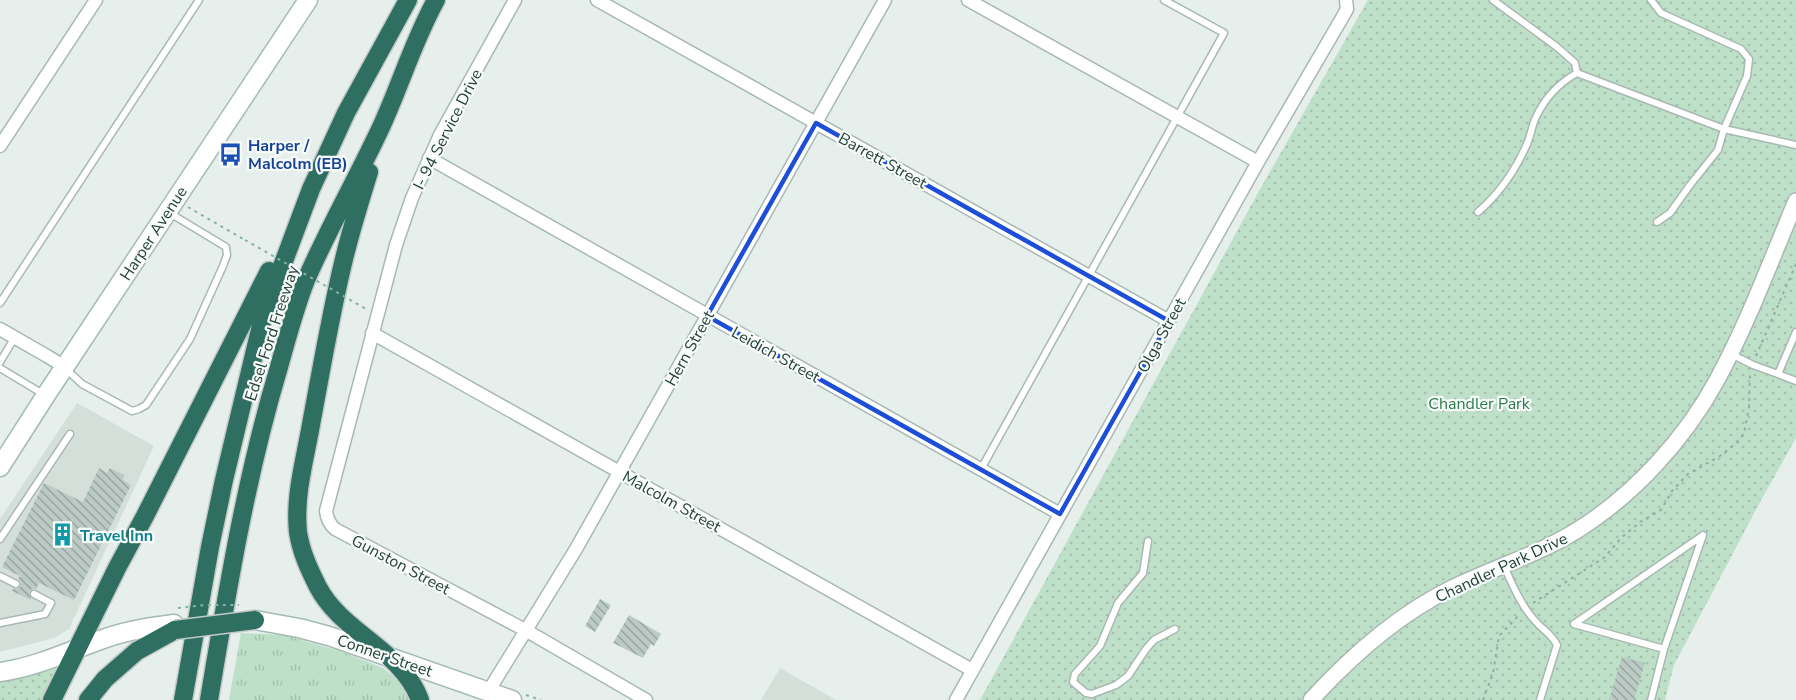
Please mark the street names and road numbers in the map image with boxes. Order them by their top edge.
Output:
street label: I- 94 Service Drive [408,65,488,194]
street label: Barrett Street [834,128,931,194]
street label: Harper Avenue [115,182,193,285]
street label: Edsel Ford Freeway [240,262,304,404]
street label: Olga Street [1132,294,1192,377]
street label: Hern Street [660,306,720,390]
street label: Leidich Street [727,321,824,388]
street label: Malcolm Street [618,466,725,538]
street label: Chandler Park Drive [1432,528,1571,608]
street label: Gunston Street [347,530,454,600]
street label: Conner Street [334,629,436,683]

